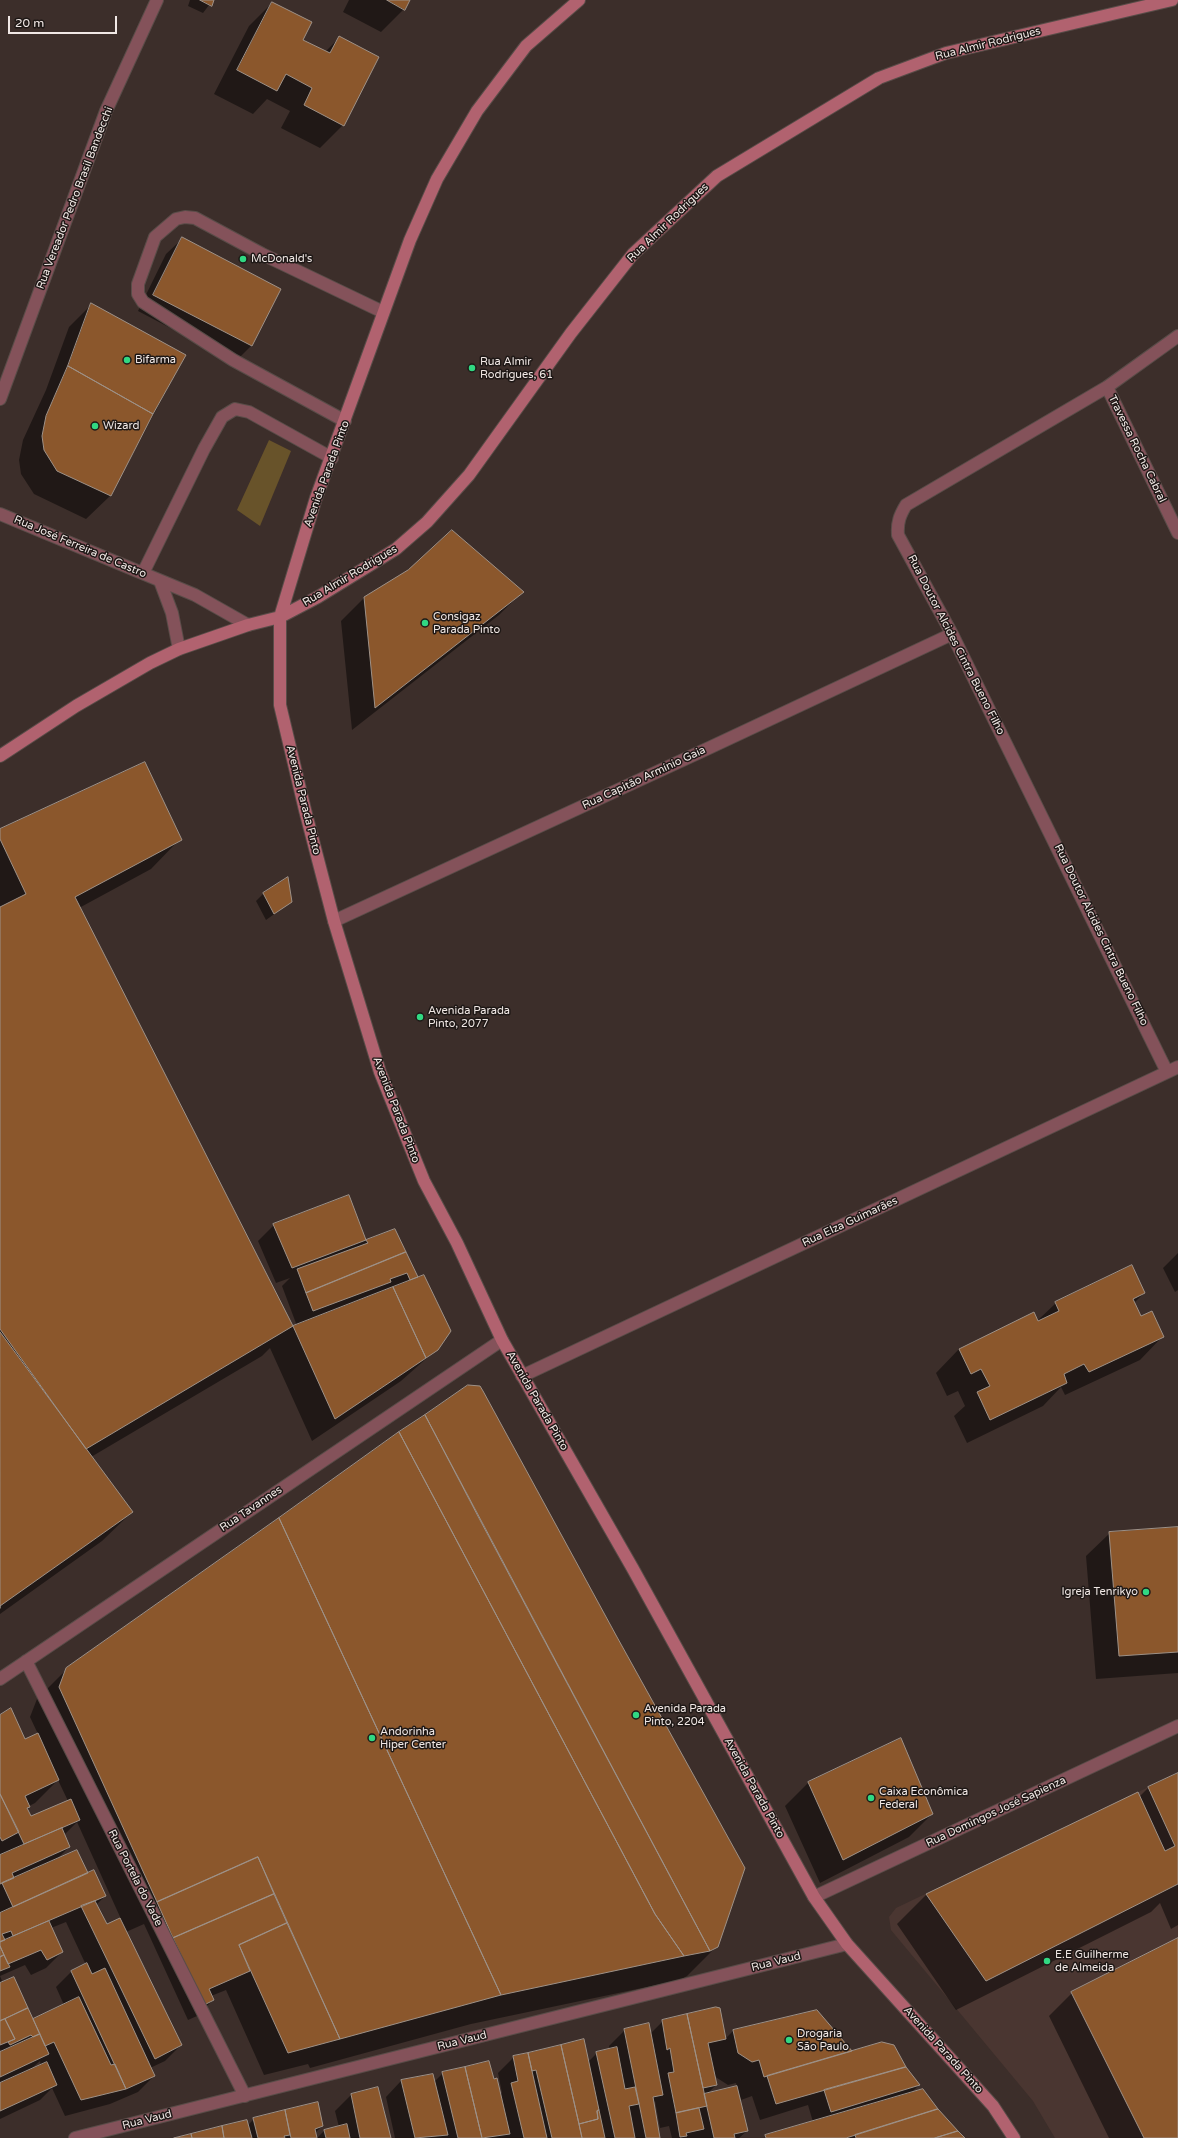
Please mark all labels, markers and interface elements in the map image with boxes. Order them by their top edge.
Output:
scale bar [10,8,119,34]
text: 20 m [15,16,44,30]
street label: Rua Almir Rodrigues [934,25,1042,63]
street label: Rua Vereador Pedro Brasil Bandecchi [34,105,116,291]
street label: Rua Almir Rodrigues [625,181,711,265]
place label: McDonald's [251,252,312,266]
marker: McDonald's [238,254,248,264]
place label: Bifarma [135,353,176,367]
marker: Bifarma [122,355,132,365]
place label: Rua Almir Rodrigues, 61 [480,355,553,381]
marker: Rua Almir Rodrigues, 61 [467,363,477,373]
street label: Travessa Rocha Cabral [1105,393,1169,505]
place label: Wizard [103,419,139,433]
street label: Avenida Parada Pinto [302,419,352,529]
marker: Wizard [90,421,100,431]
street label: Rua José Ferreira de Castro [12,513,148,581]
street label: Rua Almir Rodrigues [300,543,400,609]
street label: Rua Doutor Alcides Cintra Bueno Filho [905,553,1007,737]
place label: Consigaz Parada Pinto [433,610,500,636]
marker: Consigaz Parada Pinto [420,618,430,628]
street label: Avenida Parada Pinto [283,744,323,856]
street label: Rua Capitão Armínio Gaia [580,744,708,812]
street label: Rua Doutor Alcides Cintra Bueno Filho [1051,842,1151,1028]
place label: Avenida Parada Pinto, 2077 [428,1004,510,1030]
marker: Avenida Parada Pinto, 2077 [415,1012,425,1022]
street label: Avenida Parada Pinto [370,1055,422,1165]
street label: Rua Elza Guimarães [800,1194,900,1250]
street label: Avenida Parada Pinto [503,1349,571,1453]
street label: Rua Tavannes [217,1483,285,1535]
place label: Igreja Tenrikyo [1062,1585,1138,1599]
marker: Igreja Tenrikyo [1141,1587,1151,1597]
place label: Avenida Parada Pinto, 2204 [644,1702,726,1728]
marker: Avenida Parada Pinto, 2204 [631,1710,641,1720]
place label: Andorinha Hiper Center [380,1725,446,1751]
marker: Andorinha Hiper Center [367,1733,377,1743]
street label: Avenida Parada Pinto [721,1736,787,1840]
street label: Rua Domingos José Sapienza [924,1774,1068,1850]
place label: Caixa Econômica Federal [879,1785,968,1811]
marker: Caixa Econômica Federal [866,1793,876,1803]
street label: Rua Portela do Vade [105,1827,165,1929]
place label: E.E Guilherme de Almeida [1055,1948,1129,1974]
street label: Rua Vaud [750,1950,802,1974]
marker: E.E Guilherme de Almeida [1042,1956,1052,1966]
street label: Avenida Parada Pinto [901,2004,985,2096]
place label: Drogaria São Paulo [797,2027,849,2053]
street label: Rua Vaud [436,2029,488,2053]
marker: Drogaria São Paulo [784,2035,794,2045]
street label: Rua Vaud [121,2108,173,2132]

